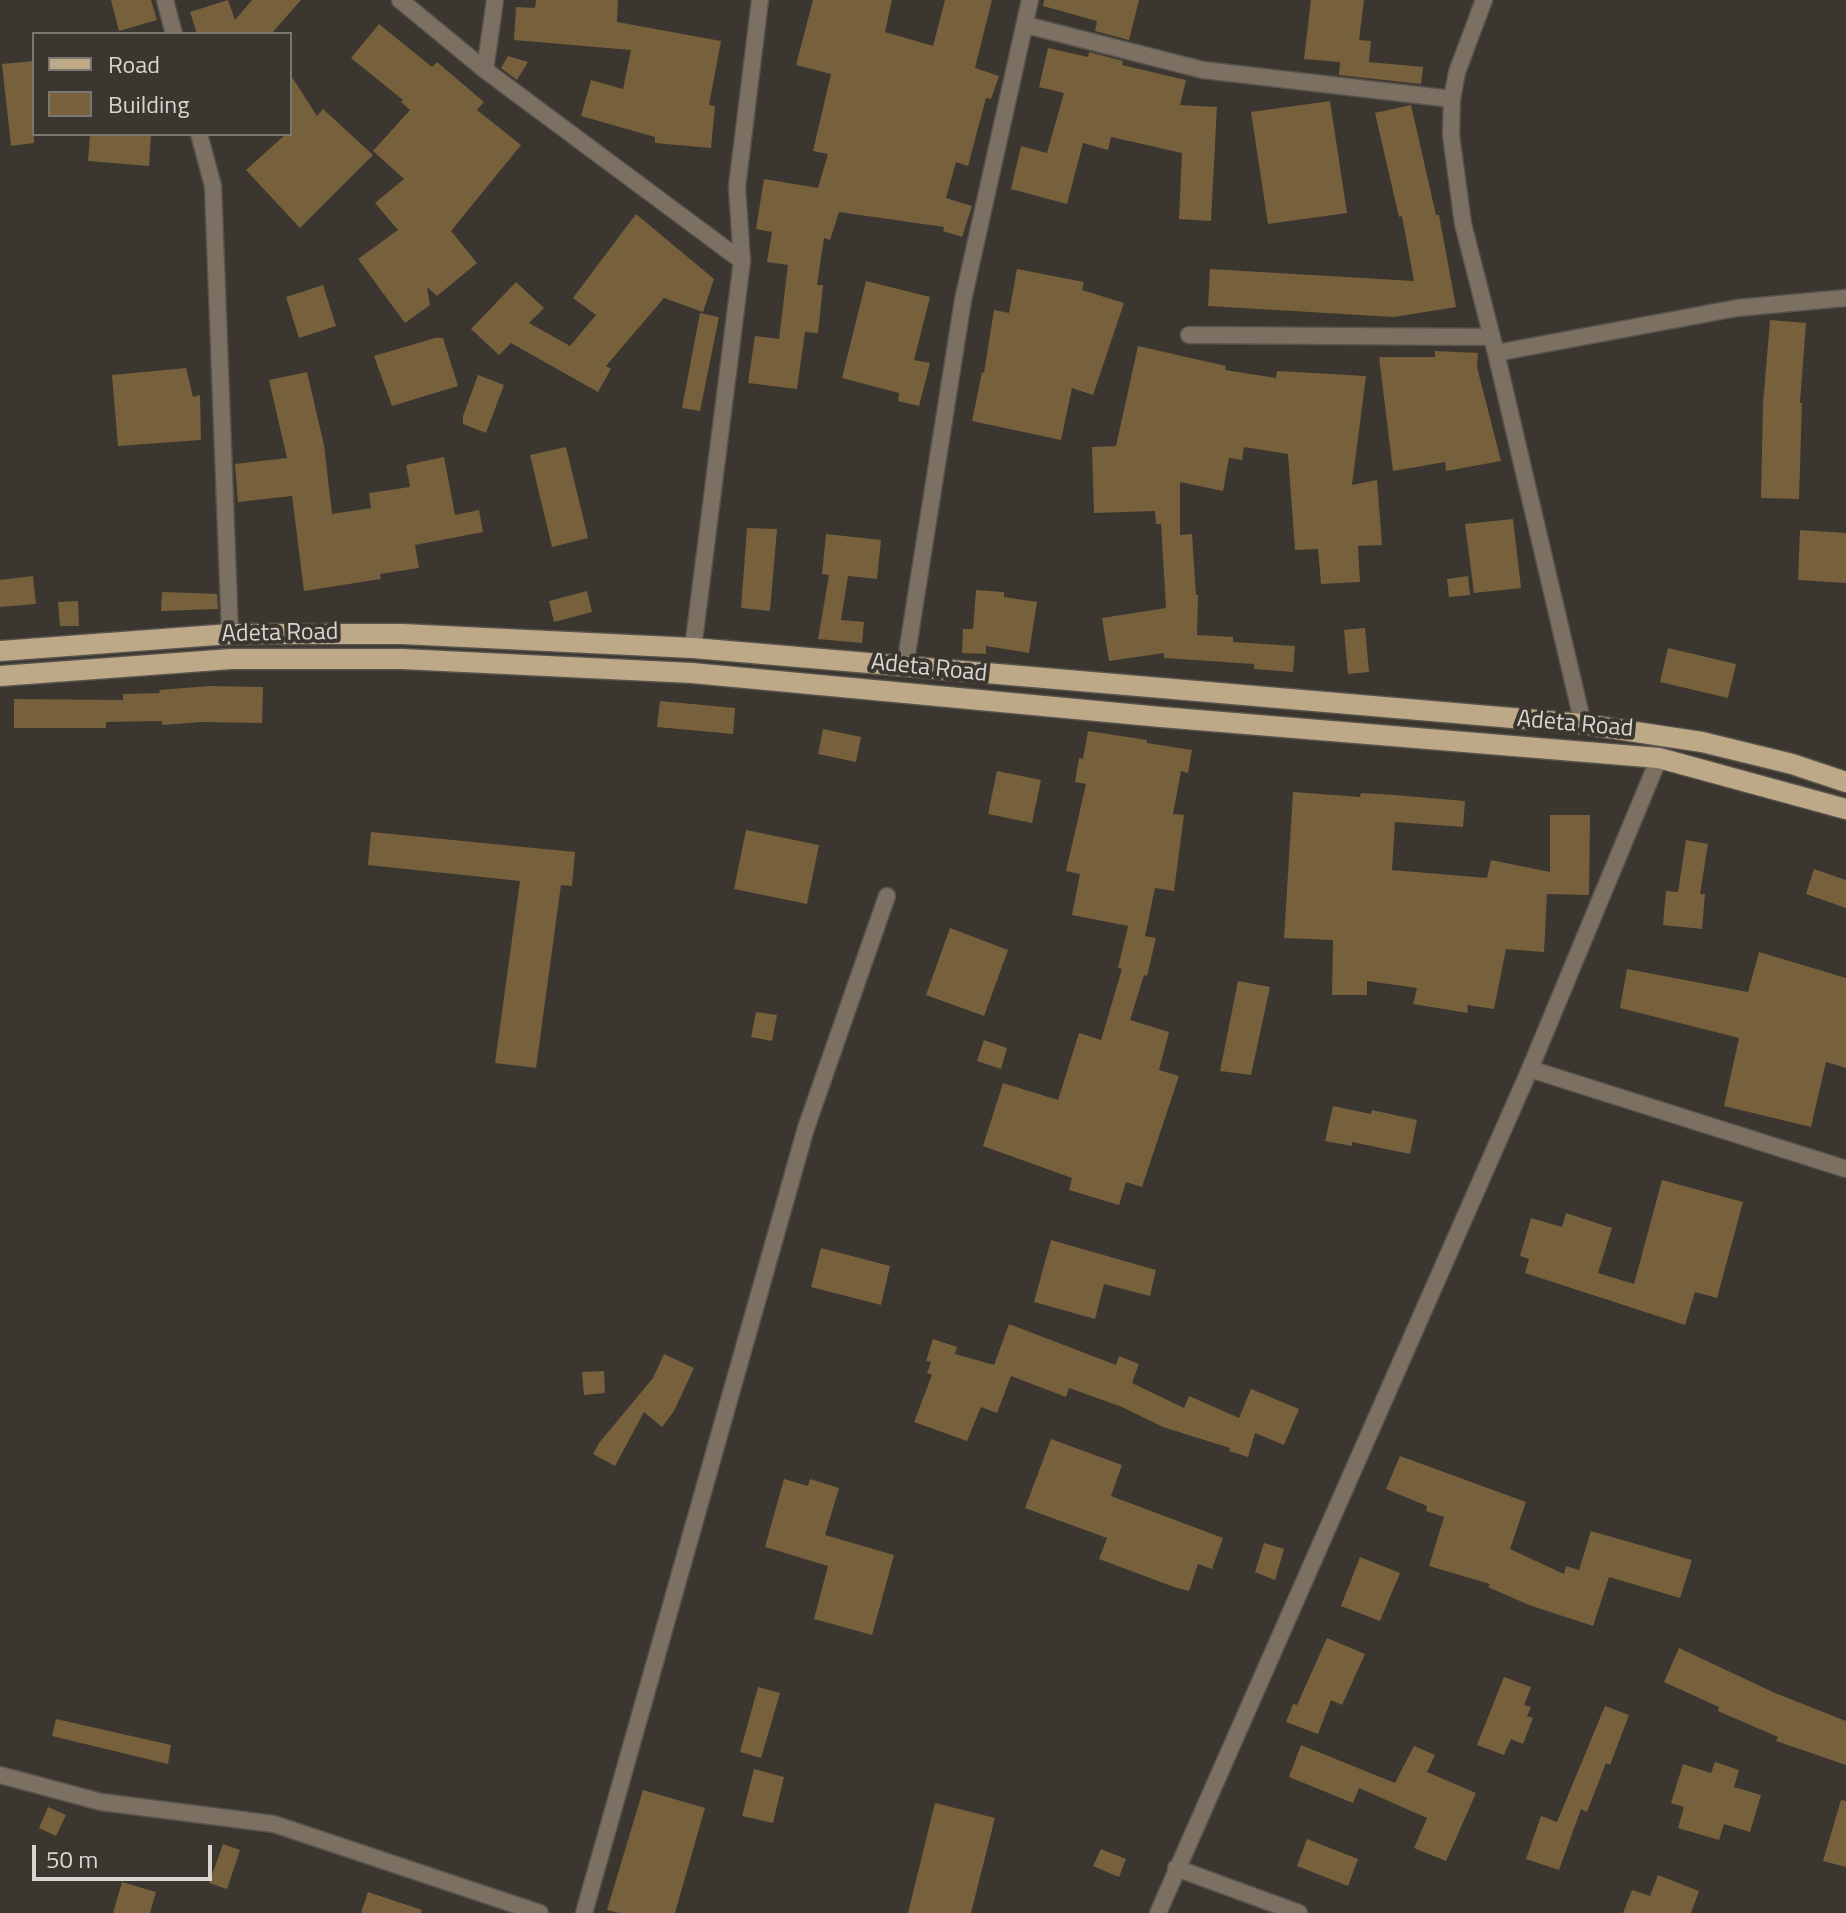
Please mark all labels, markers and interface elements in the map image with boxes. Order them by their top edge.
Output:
legend [32,32,292,136]
text: Road [108,46,160,82]
text: Building [108,86,190,122]
street label: Adeta Road [221,619,339,649]
street label: Adeta Road [870,649,988,689]
street label: Adeta Road [1516,706,1634,744]
scale bar [36,1829,216,1879]
text: 50 m [46,1841,98,1877]

